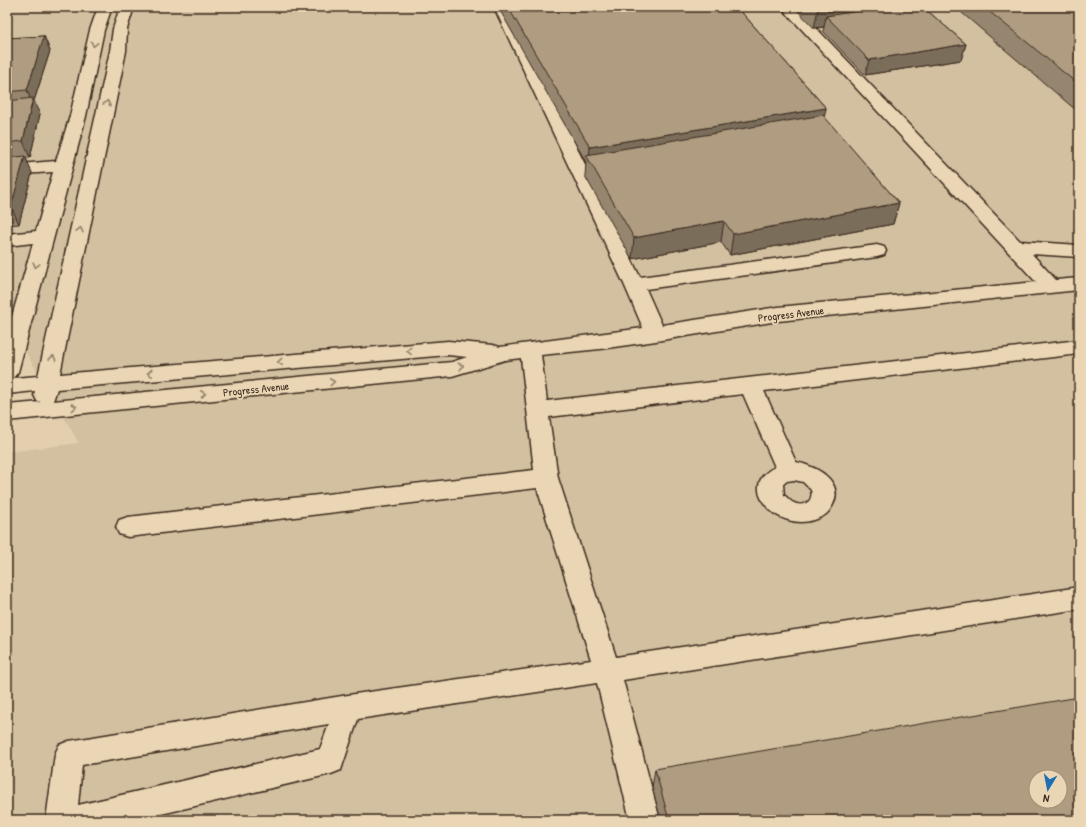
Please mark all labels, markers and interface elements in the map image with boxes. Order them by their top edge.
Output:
one-way arrow [91,41,99,47]
one-way arrow [102,100,110,106]
one-way arrow [75,227,83,234]
one-way arrow [33,261,41,268]
street label: Progress Avenue [757,303,825,325]
one-way arrow [406,346,412,355]
one-way arrow [48,355,56,361]
one-way arrow [276,357,283,366]
one-way arrow [458,362,465,371]
one-way arrow [147,368,153,377]
one-way arrow [329,377,335,386]
street label: Progress Avenue [222,379,290,399]
one-way arrow [200,390,206,399]
one-way arrow [71,402,77,411]
north arrow [1028,769,1068,809]
text: N [1042,791,1050,806]

